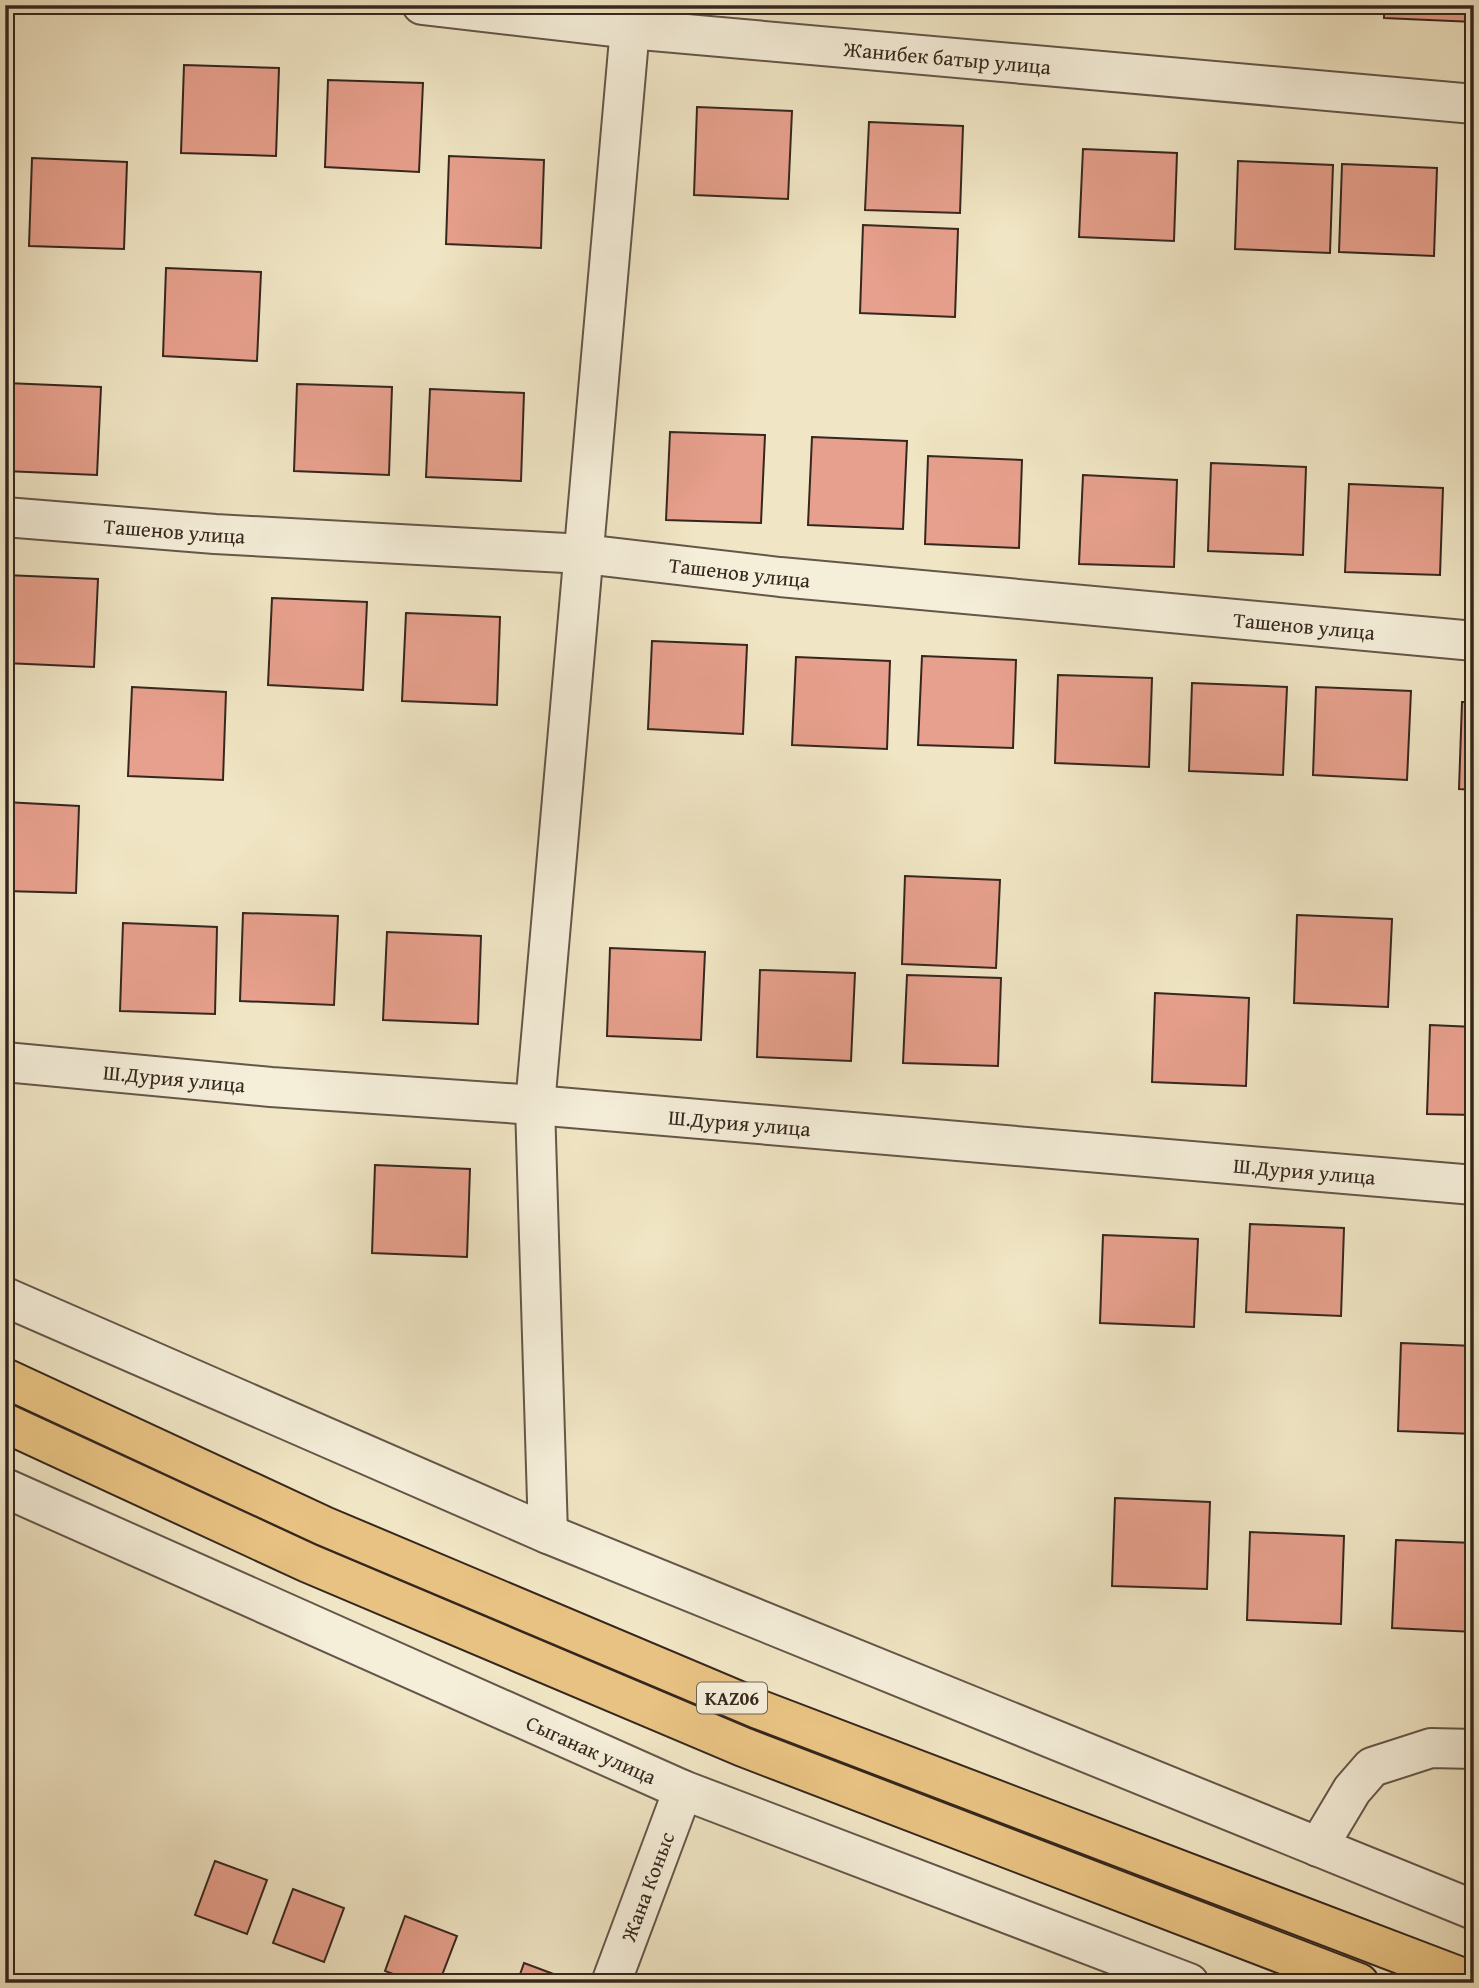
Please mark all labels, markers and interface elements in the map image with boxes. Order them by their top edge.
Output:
street label: Жанибек батыр улица [841,32,1052,82]
street label: Ташенов улица [102,510,246,551]
street label: Ташенов улица [667,549,812,595]
street label: Ташенов улица [1232,603,1376,647]
street label: Ш.Дурия улица [102,1056,247,1100]
street label: Ш.Дурия улица [667,1101,812,1144]
street label: Ш.Дурия улица [1232,1149,1377,1192]
road number: KАZ06 [697,1682,767,1714]
street label: Сыганак улица [521,1707,662,1792]
street label: Жана Коныс [612,1827,682,1947]

